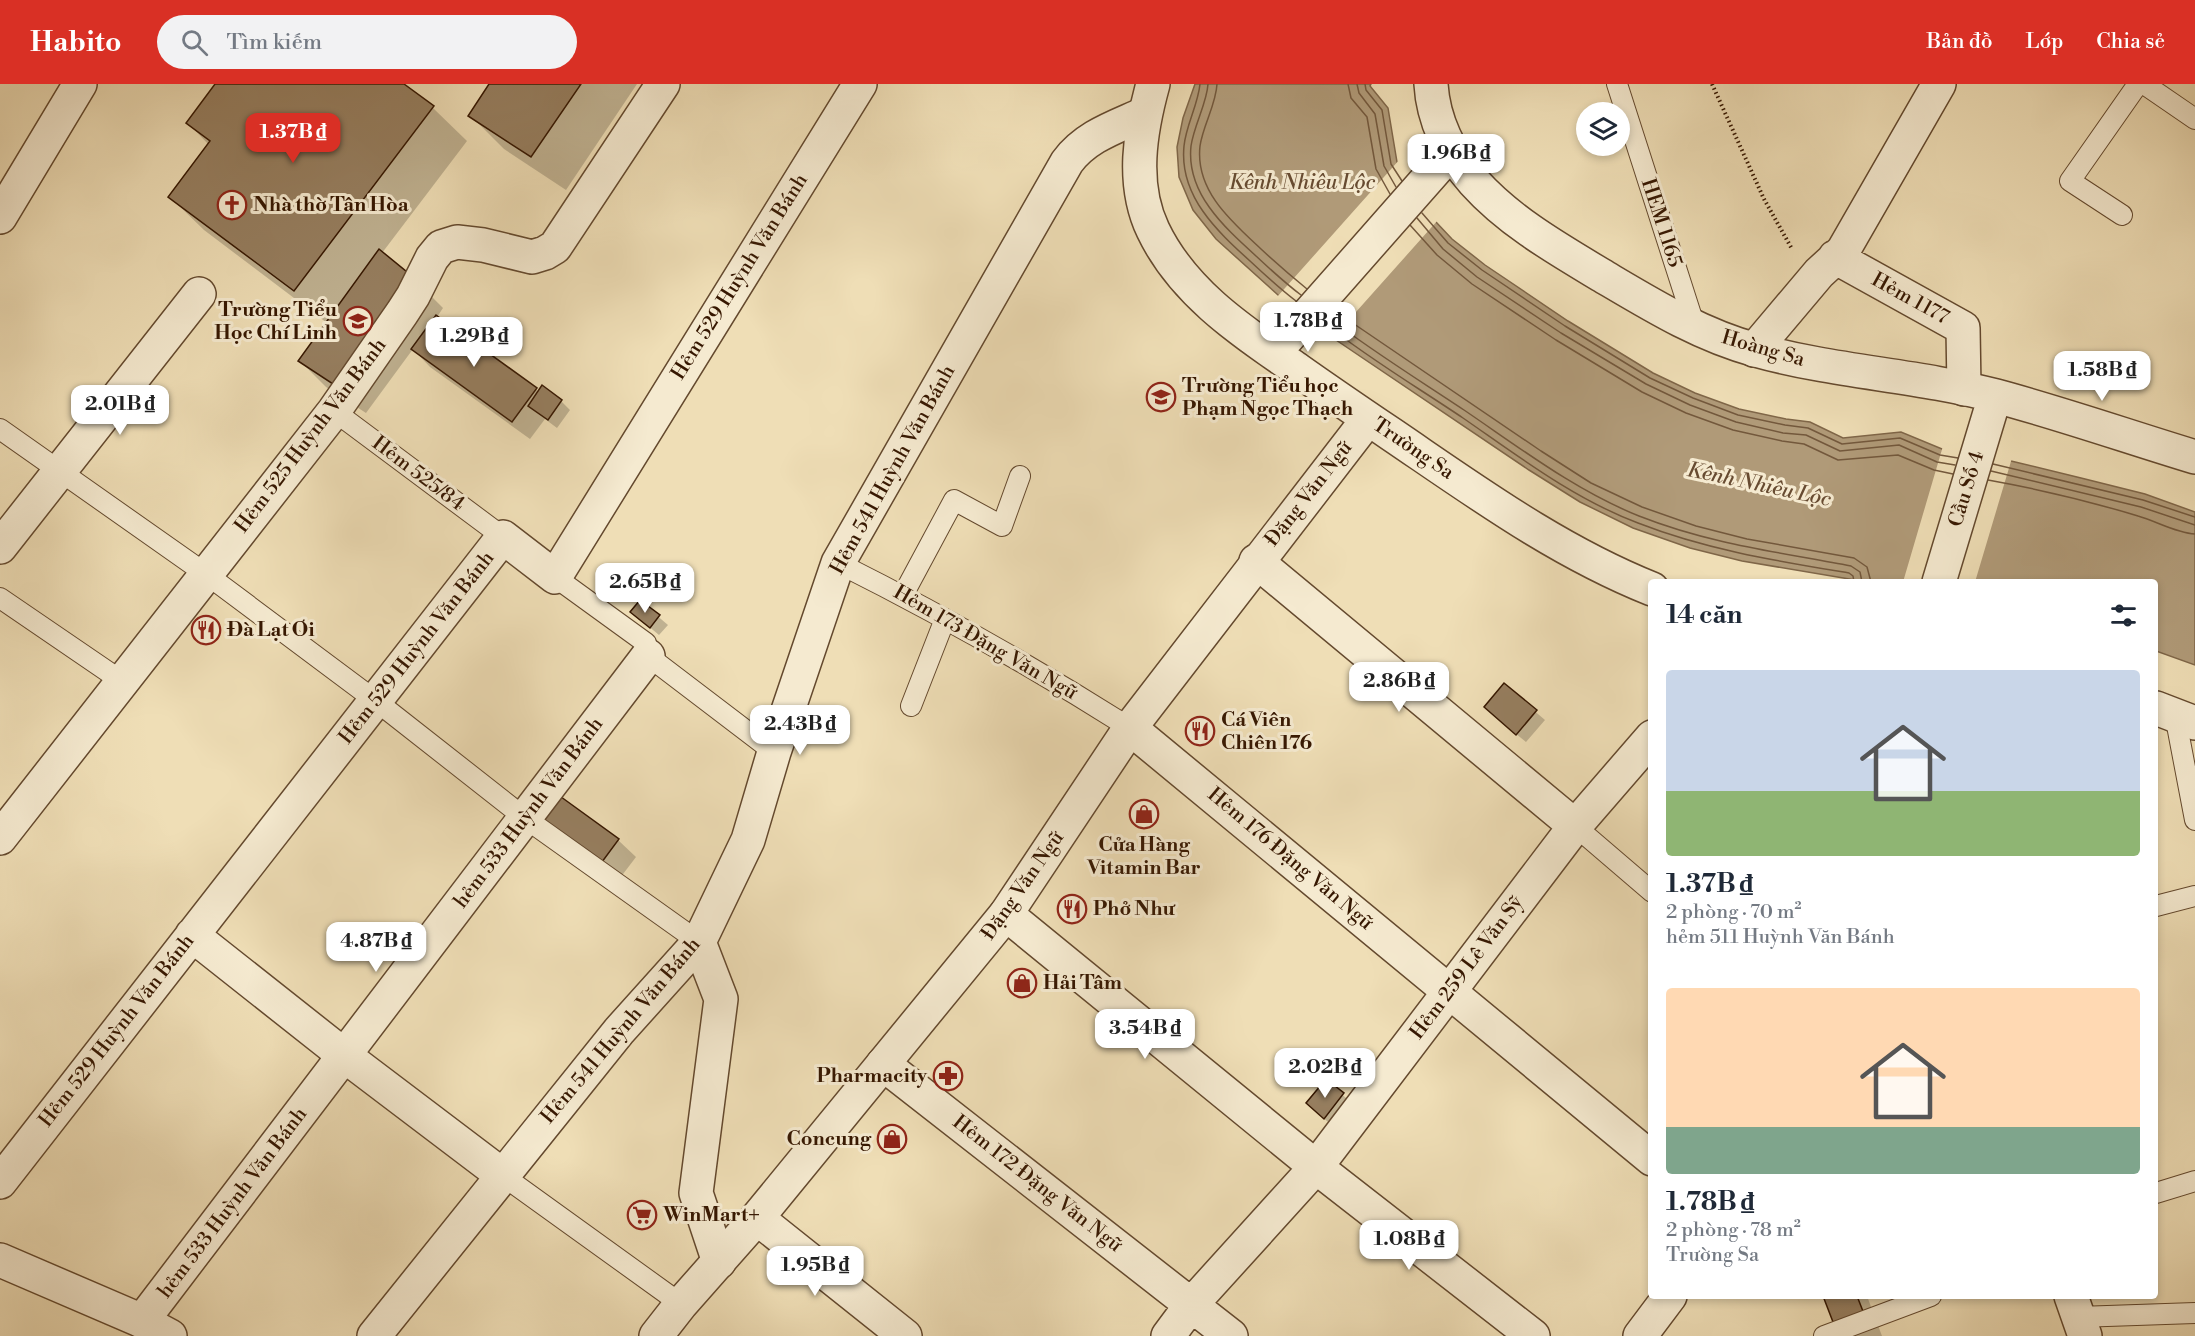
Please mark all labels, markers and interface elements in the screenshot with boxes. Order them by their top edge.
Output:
search box [157,15,577,69]
text: Habito [30,25,121,60]
icon: search [178,26,211,59]
text: Tìm kiếm [226,29,322,56]
text: Bản đồ [1927,29,1993,55]
text: Lớp [2026,29,2063,55]
text: Chia sẻ [2096,29,2165,55]
map controls [1576,102,1630,156]
button: layers [1576,102,1630,156]
pin: 1.37B ₫ [238,113,348,164]
text: 1.37B ₫ [259,120,327,145]
pin: 1.96B ₫ [1401,134,1511,185]
text: 1.96B ₫ [1422,141,1490,166]
street label: Hẻm 529 Huỳnh Văn Bánh [666,169,814,385]
water label: Kênh Nhiêu Lộc [1229,170,1375,196]
street label: HEM 1165 [1635,175,1687,271]
church icon: Nhà thờ Tân Hòa [216,189,248,221]
place label: Nhà thờ Tân Hòa [253,193,409,218]
street label: Hẻm 1177 [1867,268,1953,330]
place label: Trường Tiểu Học Chí Linh [214,298,338,346]
pin: 1.78B ₫ [1253,302,1363,353]
school or university icon: Trường Tiểu Học Chí Linh [342,305,374,337]
text: 1.78B ₫ [1274,309,1342,334]
pin: 1.29B ₫ [419,317,529,368]
text: 1.29B ₫ [440,324,508,349]
street label: Hoàng Sa [1719,325,1808,373]
street label: Hẻm 525 Huỳnh Văn Bánh [230,334,392,538]
pin: 1.58B ₫ [2047,351,2157,402]
text: 1.58B ₫ [2068,358,2136,383]
street label: Hẻm 541 Huỳnh Văn Bánh [825,361,961,579]
place label: Trường Tiểu học Phạm Ngọc Thạch [1182,374,1354,422]
school or university icon: Trường Tiểu học Phạm Ngọc Thạch [1145,381,1177,413]
pin: 2.01B ₫ [65,385,175,436]
text: 2.01B ₫ [85,392,155,417]
street label: Trường Sa [1367,413,1459,486]
street label: Hẻm 525/84 [367,431,469,517]
street label: Đặng Văn Ngữ [1260,436,1358,552]
street label: Cầu Số 4 [1944,448,1990,530]
water label: Kênh Nhiêu Lộc [1685,457,1833,513]
street label: Hẻm 529 Huỳnh Văn Bánh [334,546,500,750]
pin: 2.65B ₫ [590,563,700,614]
text: 2.65B ₫ [609,570,681,595]
street label: Hẻm 173 Đặng Văn Ngữ [889,580,1082,706]
text: 14 căn [1666,599,1742,631]
icon: filters [2107,599,2140,632]
restaurant icon: Đà Lạt Ơi [190,614,222,646]
place label: Đà Lạt Ơi [226,618,315,643]
pin: 2.86B ₫ [1344,662,1454,713]
text: 2.86B ₫ [1363,669,1435,694]
pin: 2.43B ₫ [745,705,855,756]
place label: Cá Viên Chiên 176 [1221,708,1313,756]
icon: home [1849,709,1957,817]
street label: hẻm 533 Huỳnh Văn Bánh [449,712,609,913]
text: 2.43B ₫ [764,712,836,737]
restaurant icon: Cá Viên Chiên 176 [1184,715,1216,747]
street label: Hẻm 176 Đặng Văn Ngữ [1202,782,1378,936]
shop icon: Cửa Hàng Vitamin Bar [1128,798,1160,830]
street label: Đặng Văn Ngữ [976,826,1070,945]
place label: Cửa Hàng Vitamin Bar [1086,833,1201,881]
text: 1.37B ₫ [1666,868,1753,900]
street label: Hẻm 259 Lê Văn Sỹ [1405,891,1529,1045]
restaurant icon: Phở Như [1056,893,1088,925]
place label: Phở Như [1093,897,1176,922]
text: 2 phòng · 70 m² [1666,900,1802,925]
pin: 4.87B ₫ [321,922,431,973]
text: hẻm 511 Huỳnh Văn Bánh [1666,925,1895,950]
street label: Hẻm 529 Huỳnh Văn Bánh [34,929,200,1133]
text: 4.87B ₫ [340,929,412,954]
street label: Hẻm 541 Huỳnh Văn Bánh [536,933,706,1129]
shop icon: Hải Tâm [1006,967,1038,999]
place label: Hải Tâm [1043,971,1122,996]
pin: 3.54B ₫ [1090,1009,1200,1060]
text: 3.54B ₫ [1109,1016,1181,1041]
icon: home [1849,1027,1957,1135]
pin: 2.02B ₫ [1270,1048,1380,1099]
text: 2.02B ₫ [1288,1055,1362,1080]
pharmacy icon: Pharmacity [932,1060,964,1092]
place label: Pharmacity [816,1064,928,1089]
street label: hẻm 533 Huỳnh Văn Bánh [153,1102,313,1303]
street label: Hẻm 172 Đặng Văn Ngữ [947,1110,1127,1258]
shop icon: Concung [876,1123,908,1155]
place label: Concung [786,1127,872,1152]
text: 1.78B ₫ [1666,1186,1754,1218]
supermarket icon: WinMart+ [626,1199,658,1231]
place label: WinMart+ [662,1203,760,1228]
text: 2 phòng · 78 m² [1666,1218,1801,1243]
pin: 1.08B ₫ [1354,1220,1464,1271]
text: 1.08B ₫ [1374,1227,1445,1252]
text: Trường Sa [1666,1243,1759,1268]
pin: 1.95B ₫ [760,1246,870,1297]
text: 1.95B ₫ [781,1253,849,1278]

